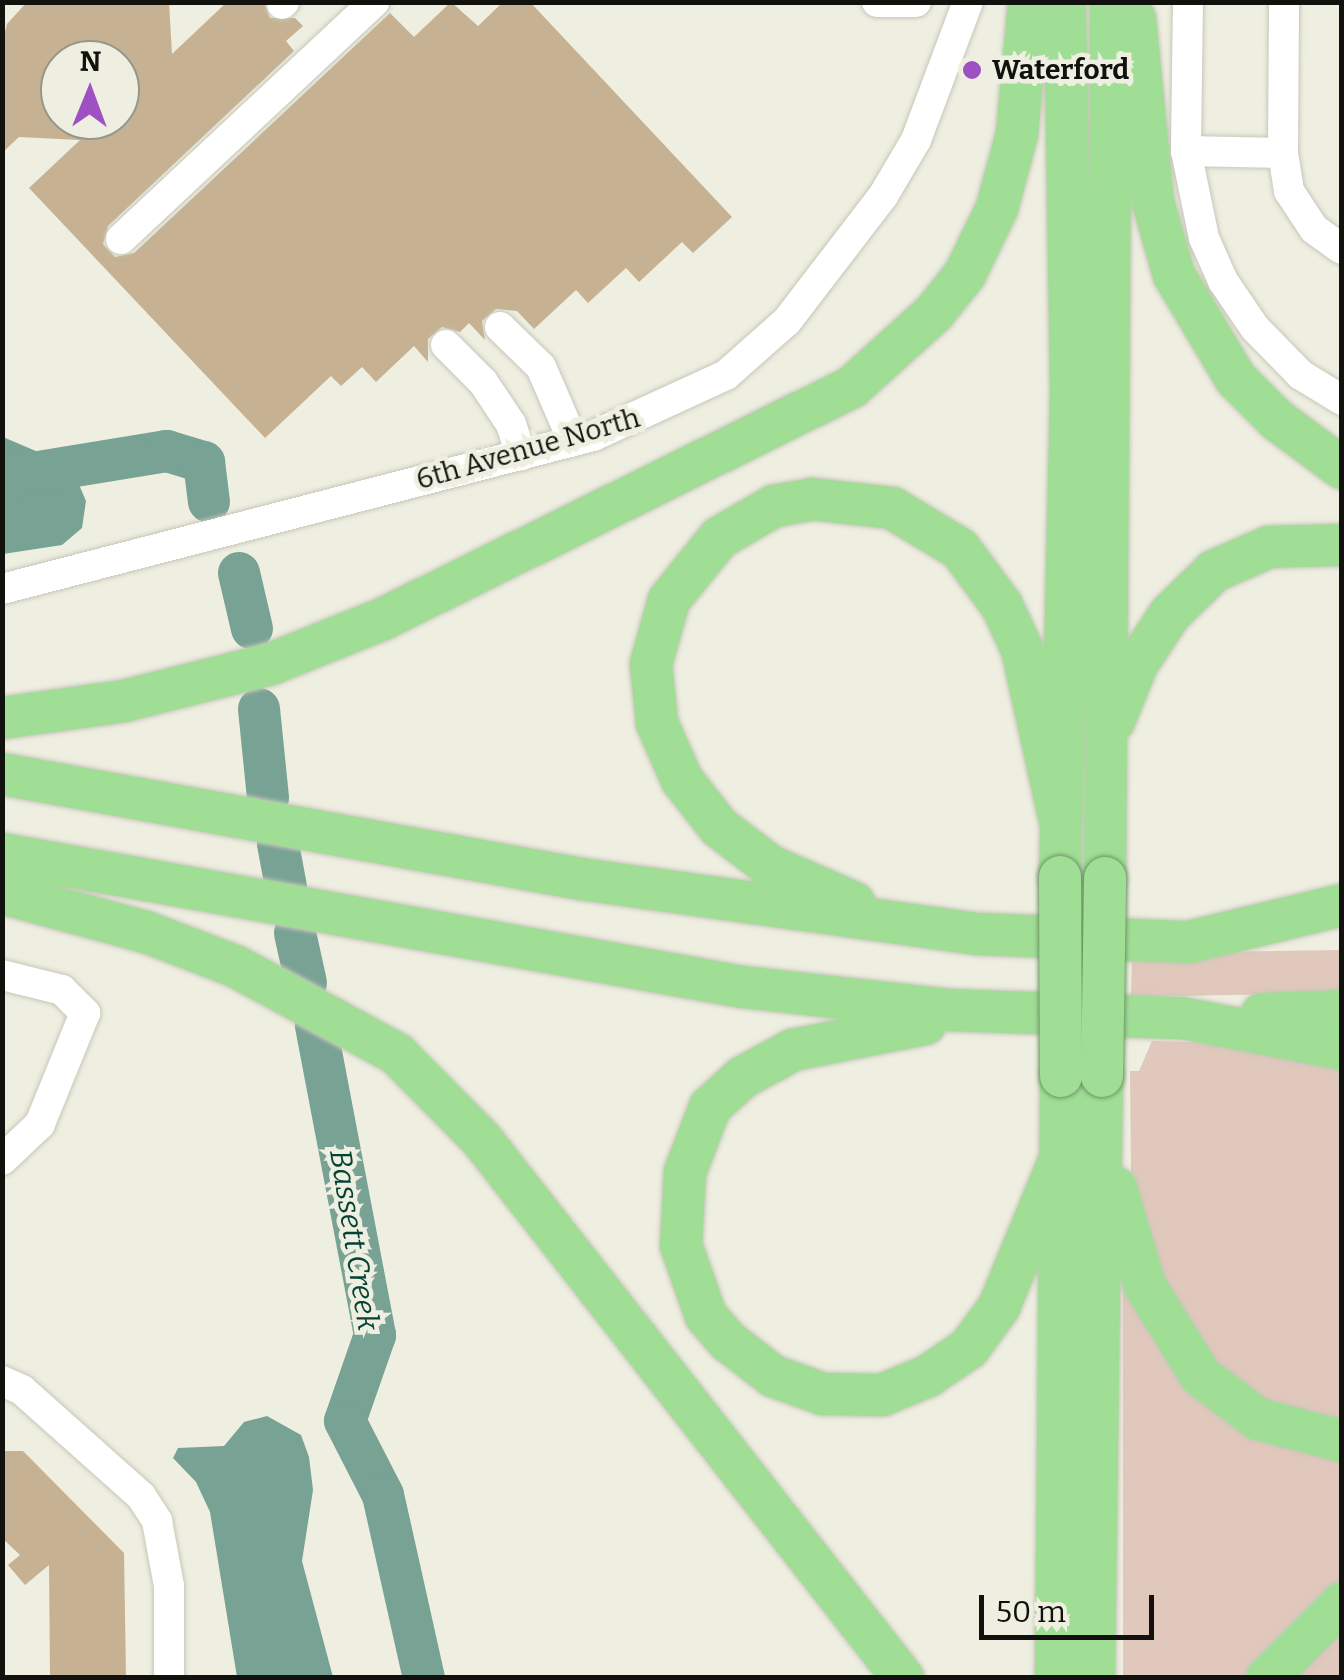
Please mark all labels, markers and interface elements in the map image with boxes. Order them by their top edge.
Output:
north arrow [40,40,140,140]
text: N [79,45,102,78]
place label: Waterford [992,53,1129,87]
marker: Waterford [961,59,983,81]
street label: 6th Avenue North [412,401,644,497]
water label: Bassett Creek [322,1147,386,1333]
scale bar [984,1575,1159,1637]
text: 50 m [996,1594,1066,1630]

